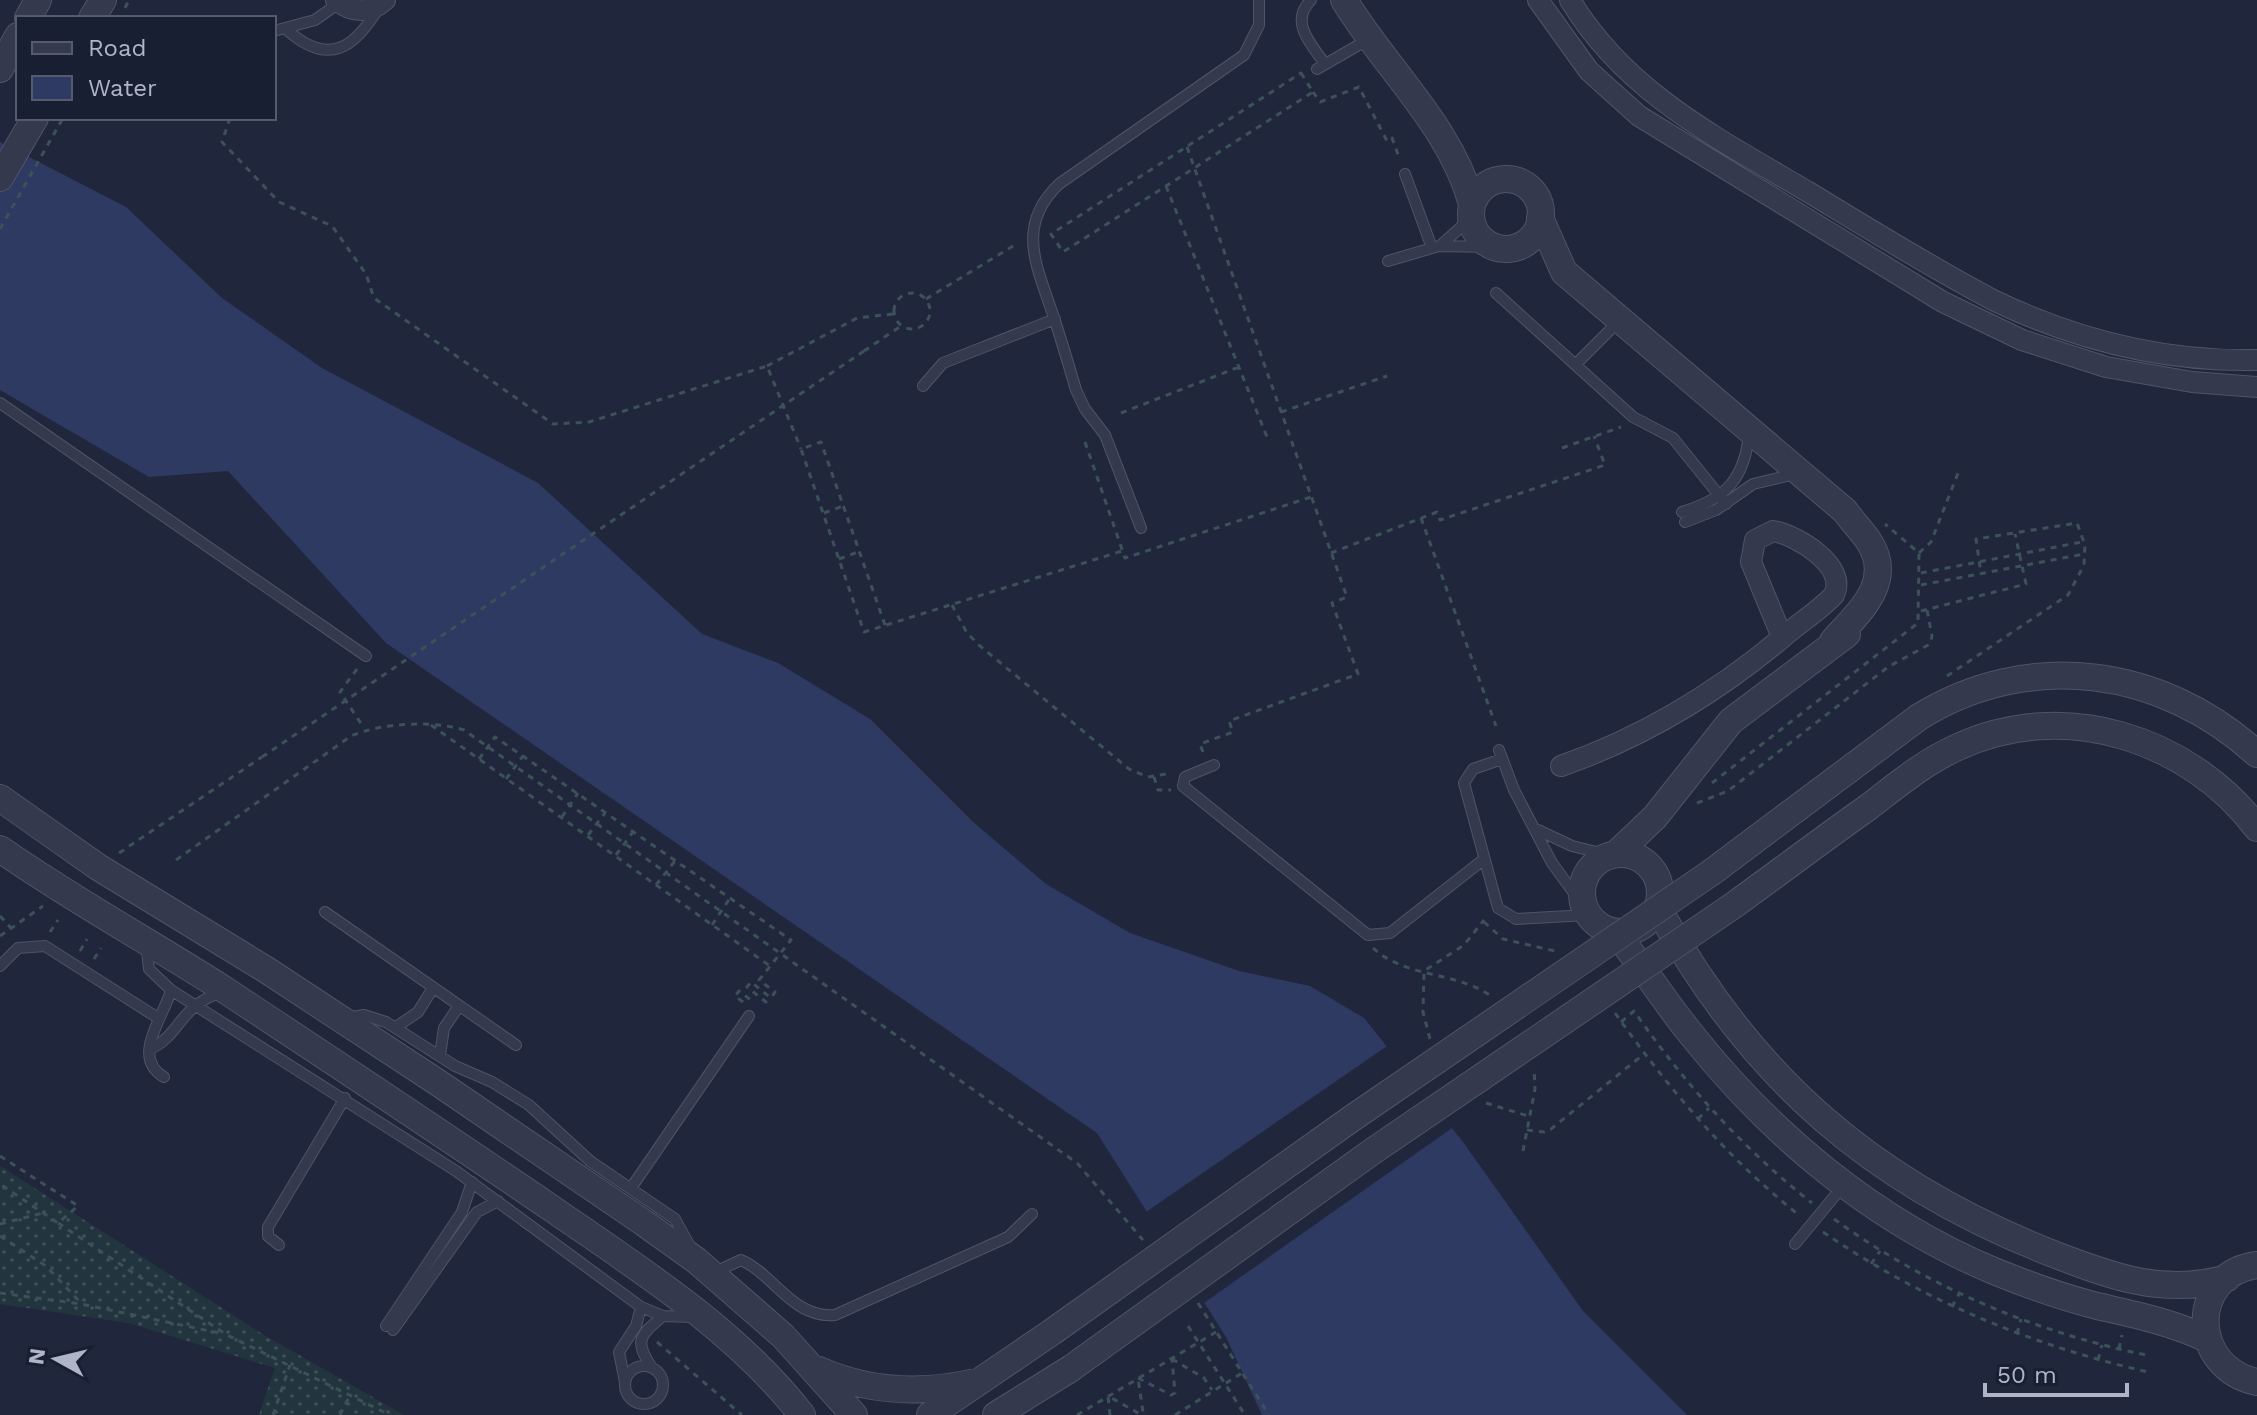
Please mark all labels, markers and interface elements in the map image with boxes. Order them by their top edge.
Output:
legend [16,16,276,120]
text: Road [88,34,147,62]
text: Water [88,74,157,102]
north arrow [16,1319,96,1399]
text: N [23,1346,50,1366]
scale bar [1985,1347,2127,1397]
text: 50 m [1997,1361,2057,1389]

